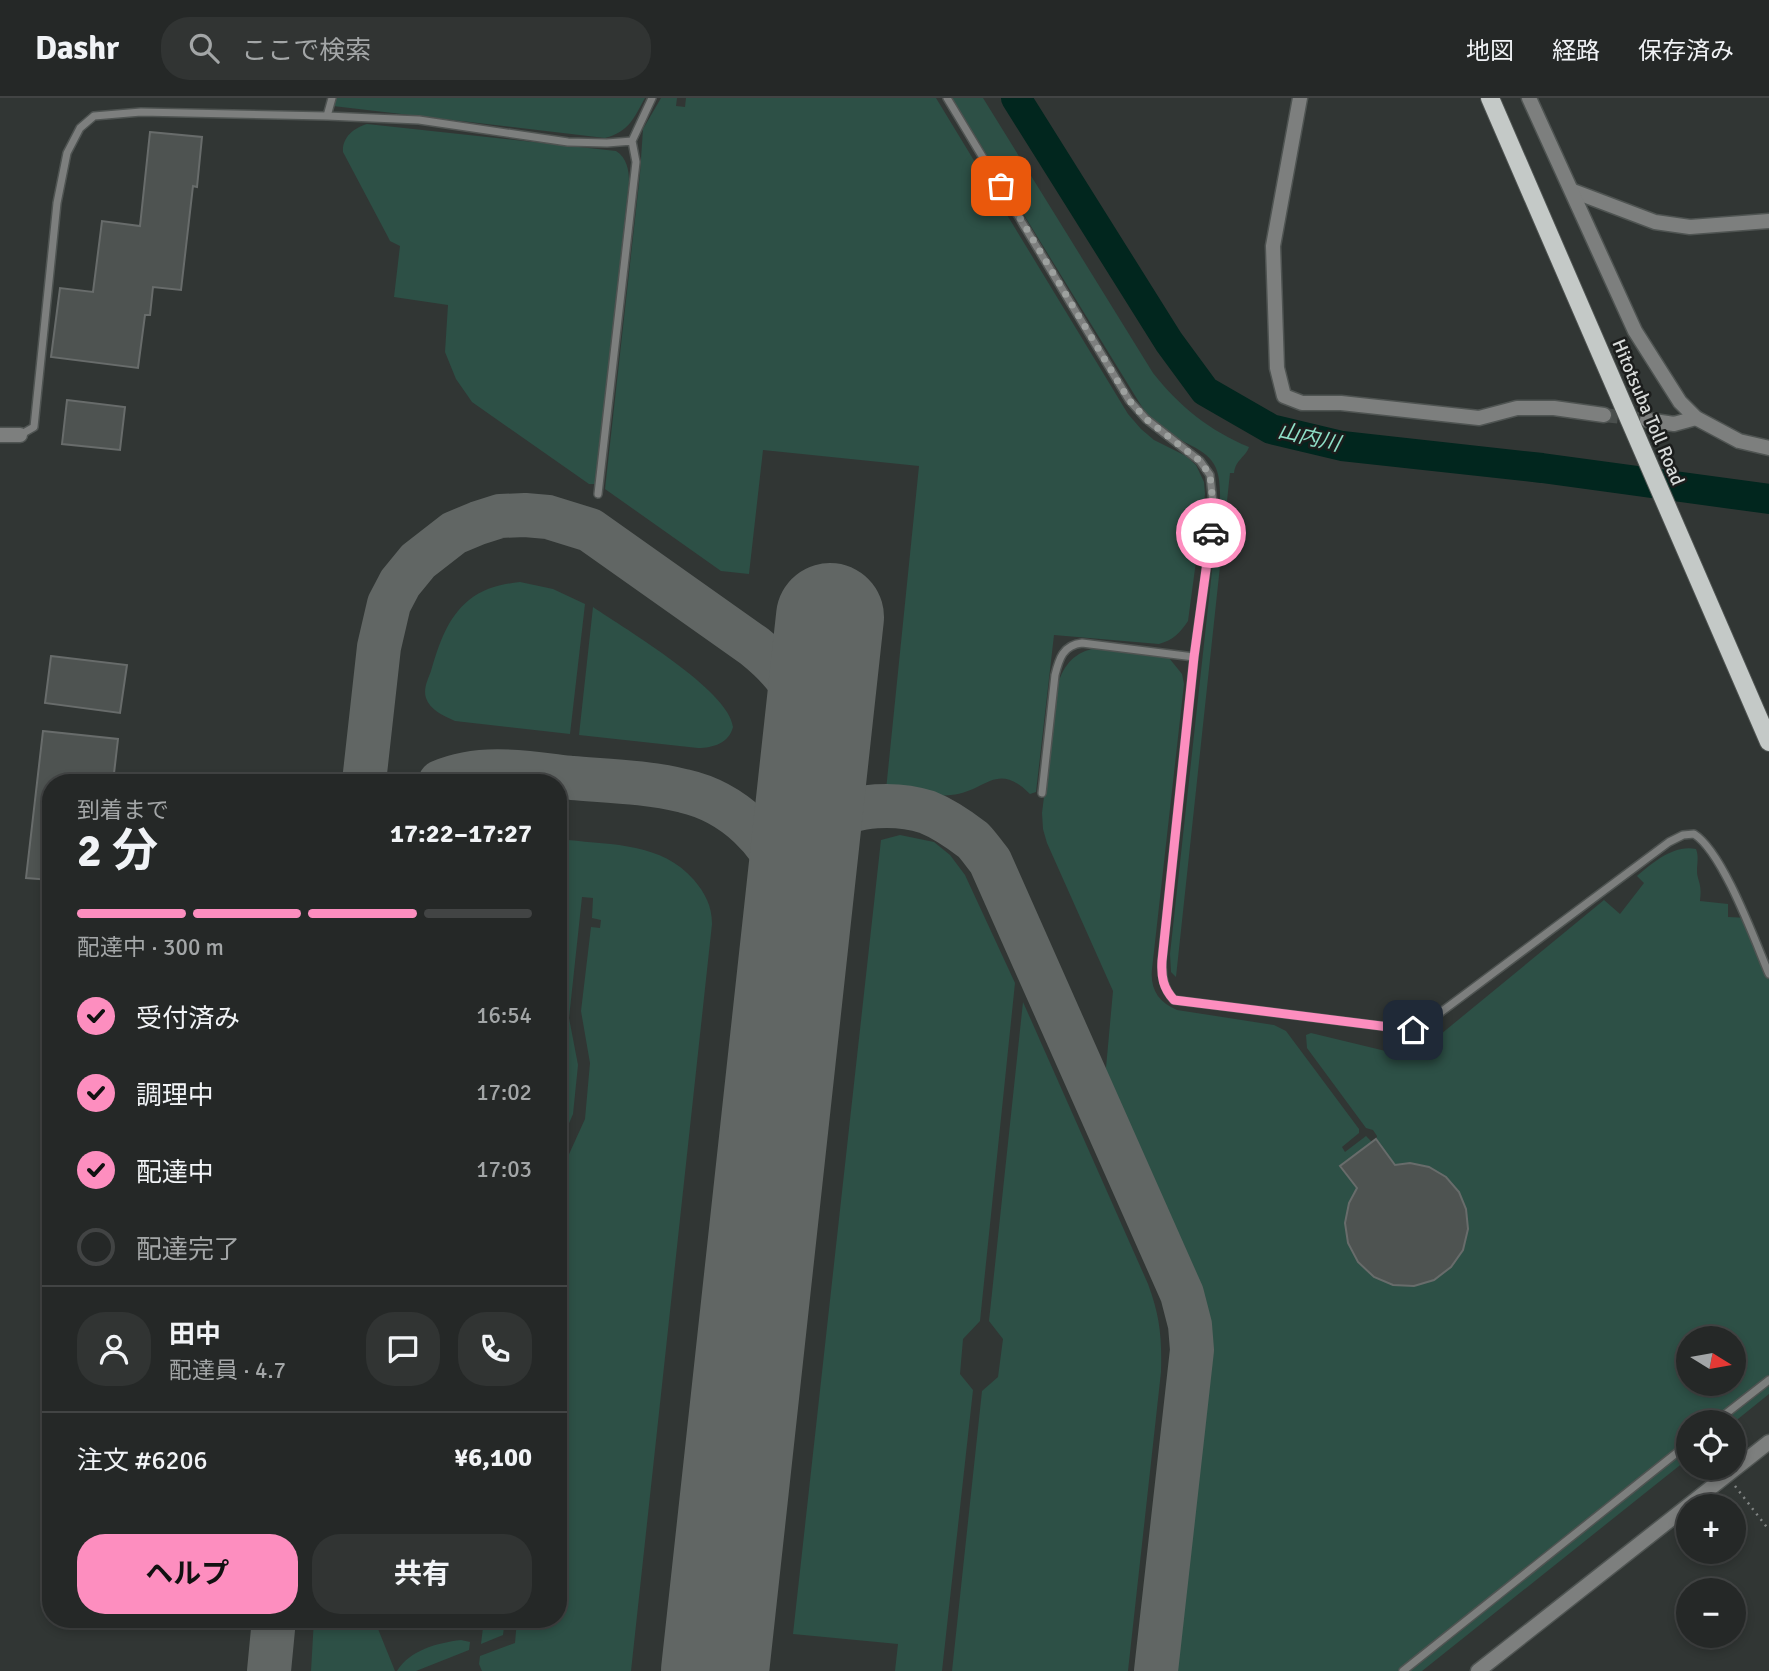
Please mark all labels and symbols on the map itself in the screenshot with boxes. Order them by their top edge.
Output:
pin [971,156,1031,216]
street label: Hitotsuba Toll Road [1606,336,1690,489]
water label: 山内川 [1275,417,1345,457]
courier [1176,498,1246,568]
pin [1383,1000,1443,1060]
north arrow [1676,1326,1746,1396]

